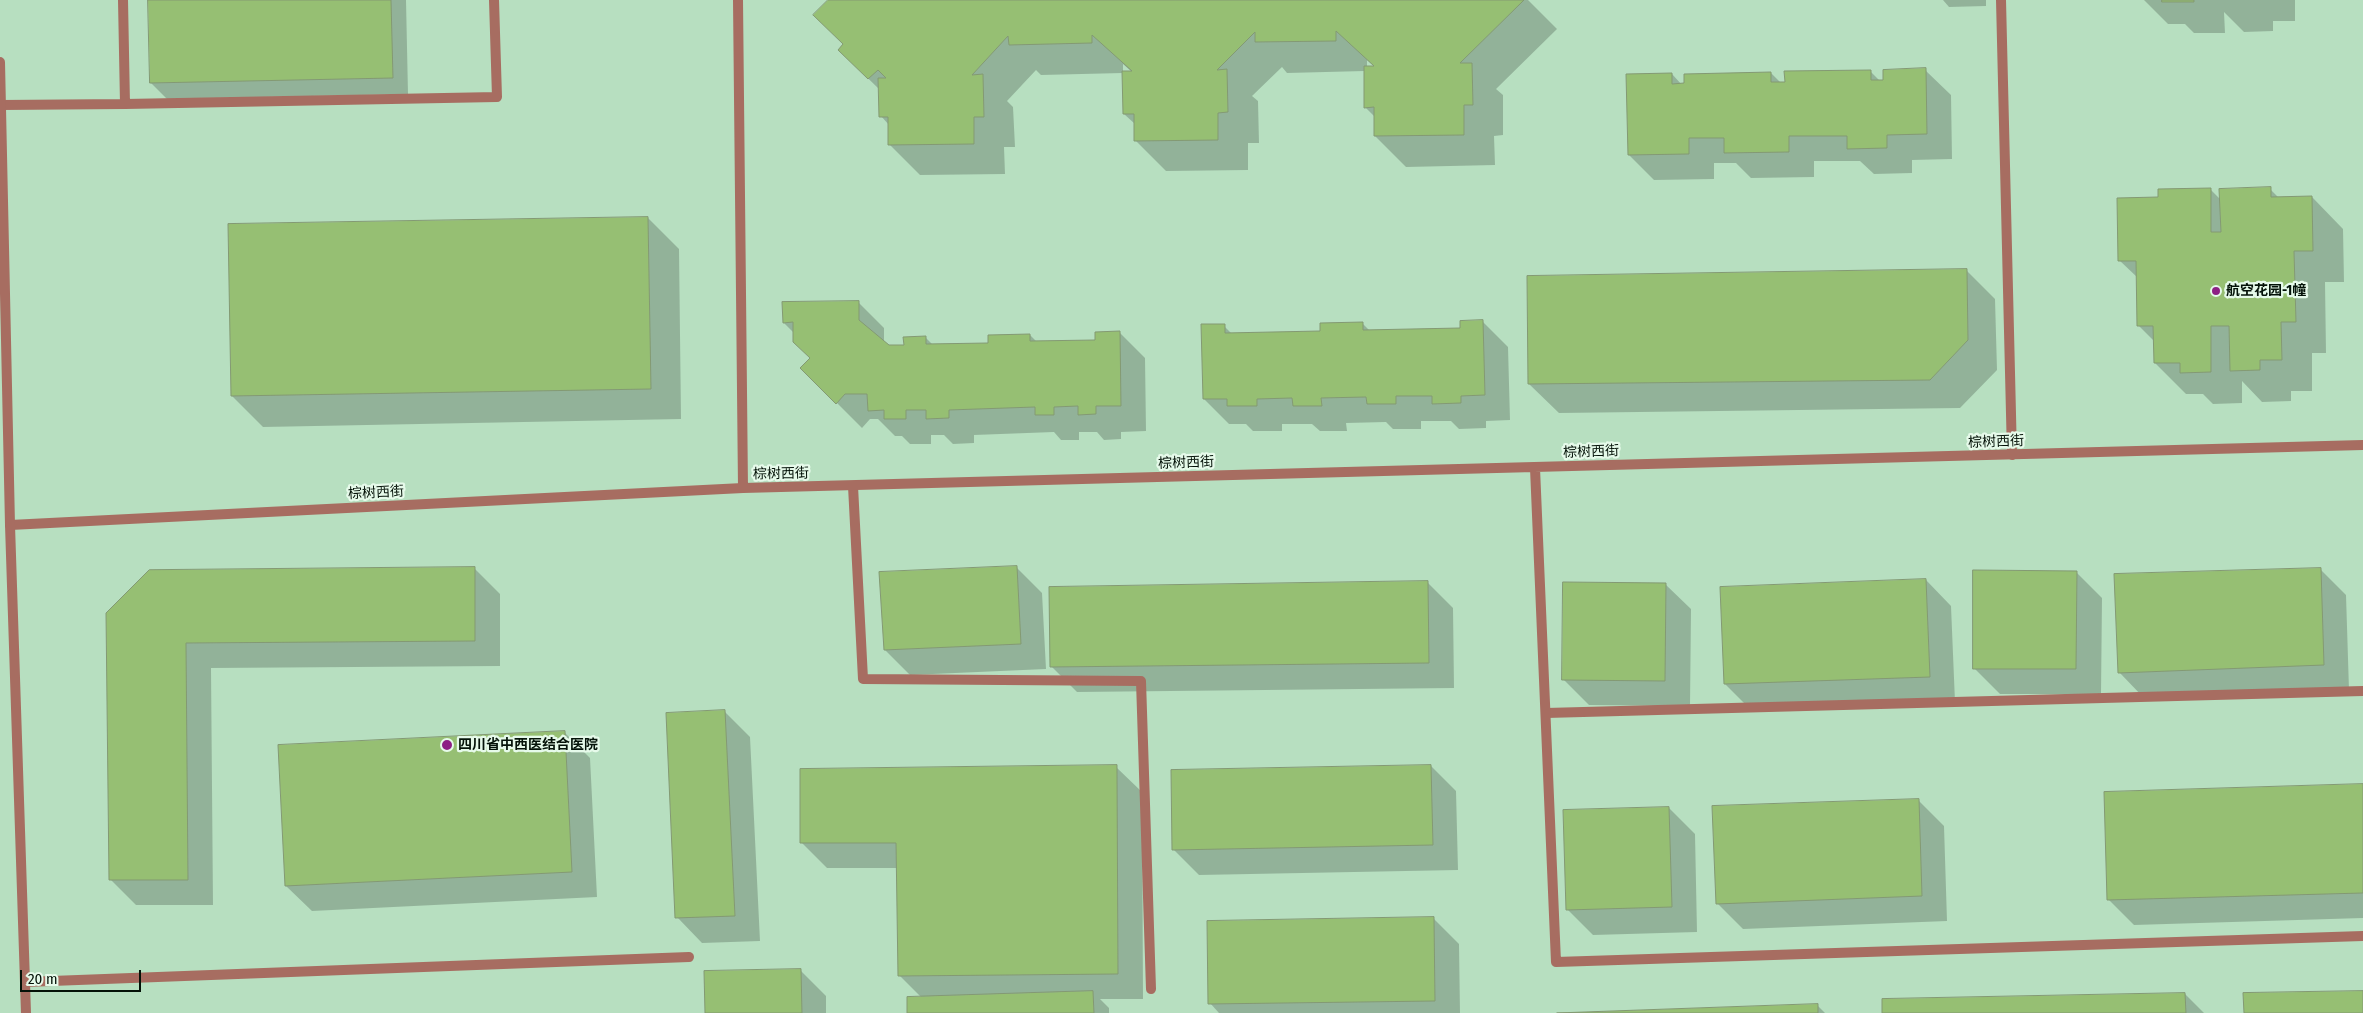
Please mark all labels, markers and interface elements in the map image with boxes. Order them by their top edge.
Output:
place label: 航空花园-1幢 [2226,283,2306,299]
marker: 航空花园-1幢 [2210,285,2222,297]
street label: 棕树西街 [1968,433,2024,451]
street label: 棕树西街 [1563,443,1619,461]
street label: 棕树西街 [1158,454,1214,472]
street label: 棕树西街 [753,465,809,483]
street label: 棕树西街 [348,483,404,503]
place label: 四川省中西医结合医院 [458,737,598,753]
marker: 四川省中西医结合医院 [440,738,454,752]
scale bar [22,960,144,992]
text: 20 m [28,970,58,988]

